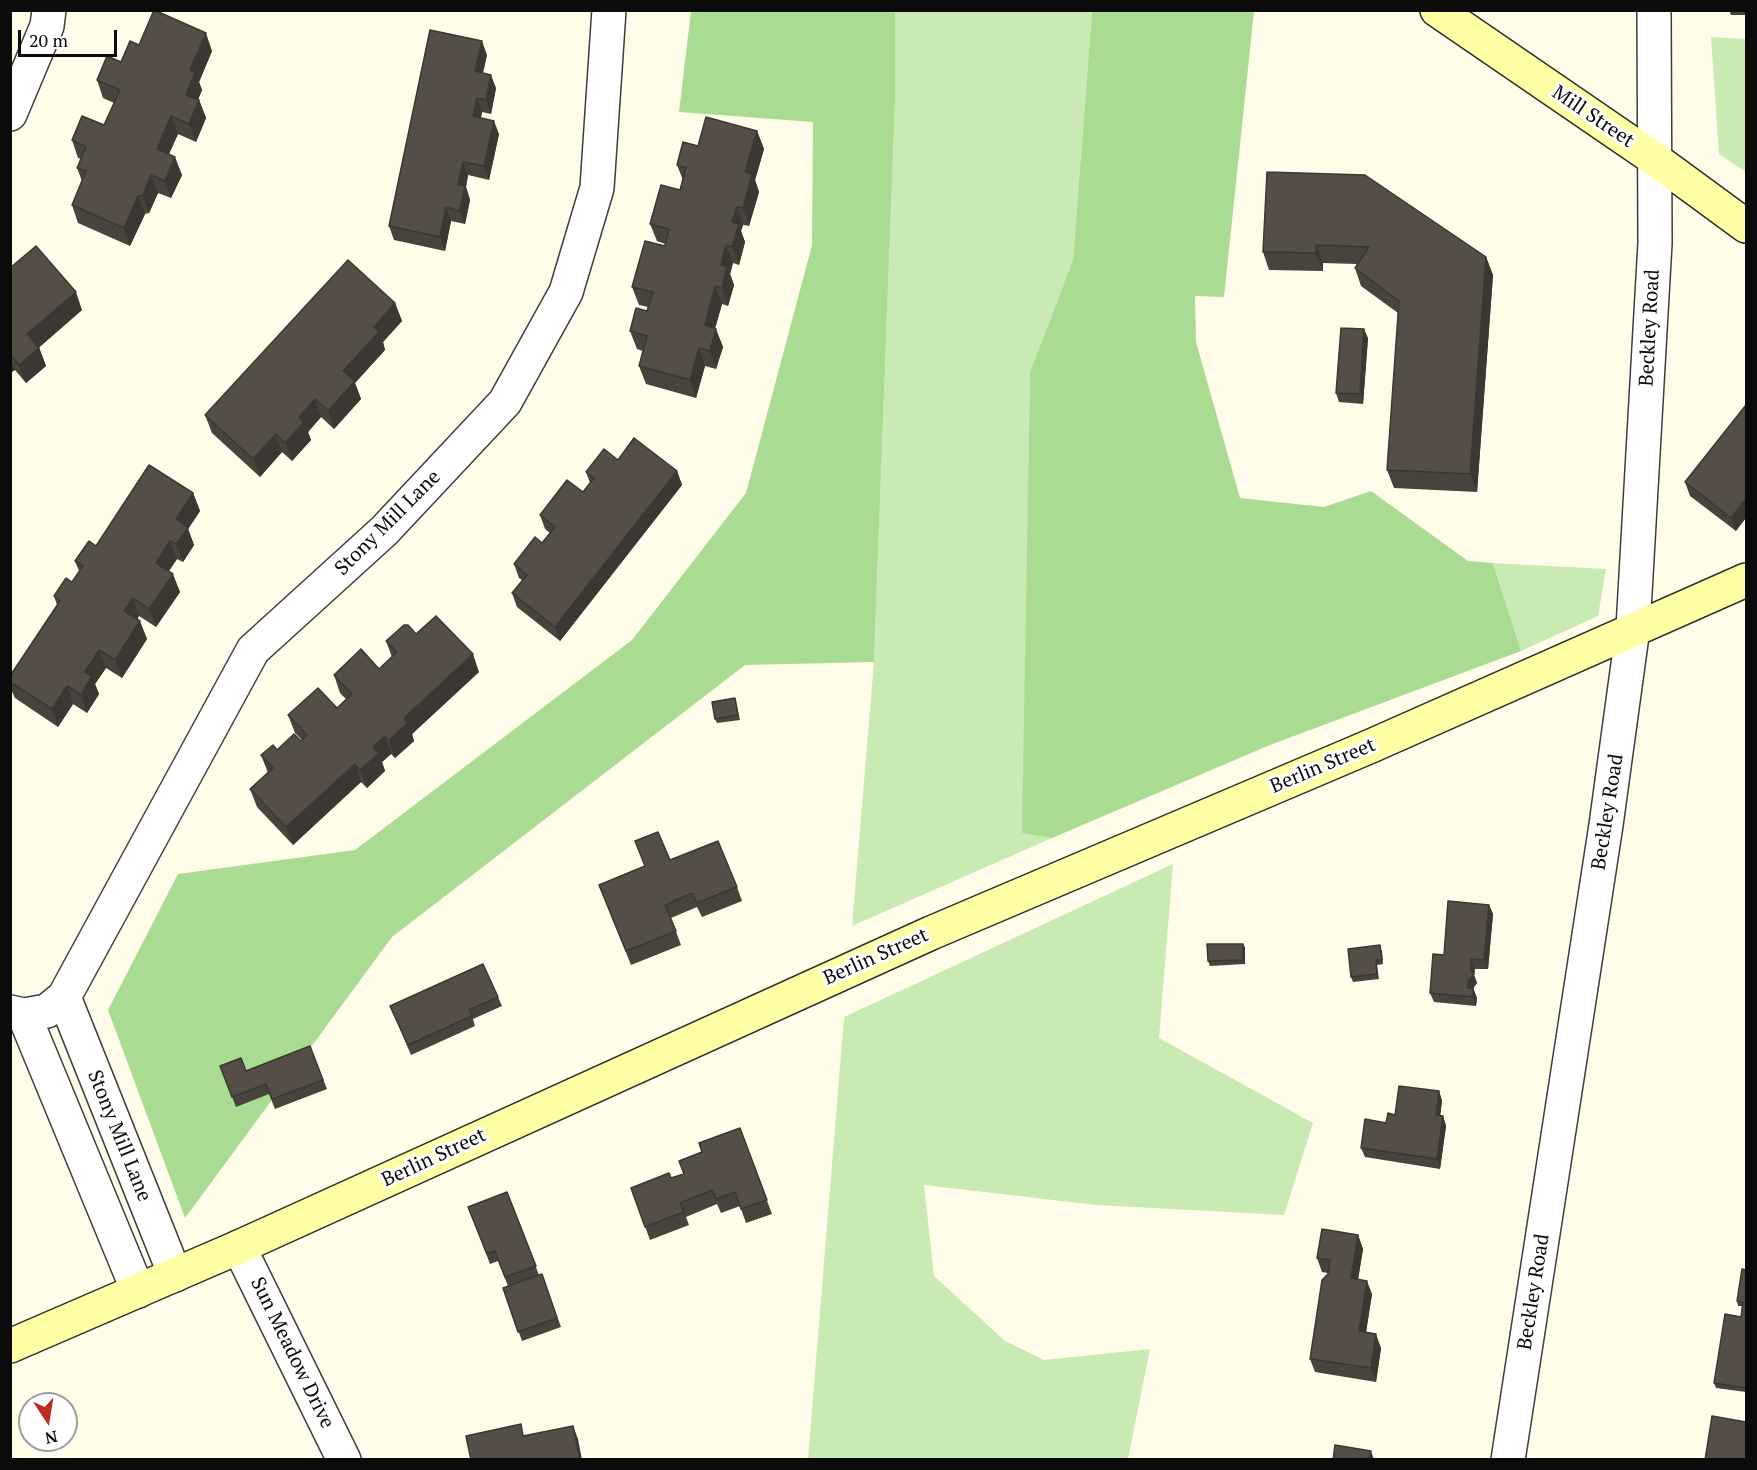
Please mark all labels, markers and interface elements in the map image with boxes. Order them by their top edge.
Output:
scale bar [21,18,120,56]
text: 20 m [29,28,68,52]
street label: Mill Street [1547,81,1639,153]
street label: Beckley Road [1635,269,1665,387]
street label: Stony Mill Lane [330,465,446,581]
street label: Berlin Street [1267,733,1379,799]
street label: Beckley Road [1587,752,1629,872]
street label: Berlin Street [820,923,932,991]
street label: Stony Mill Lane [82,1067,156,1205]
street label: Berlin Street [378,1123,490,1193]
street label: Beckley Road [1513,1232,1555,1352]
street label: Sun Meadow Drive [245,1273,339,1433]
north arrow [18,1392,78,1452]
text: N [43,1426,60,1450]

